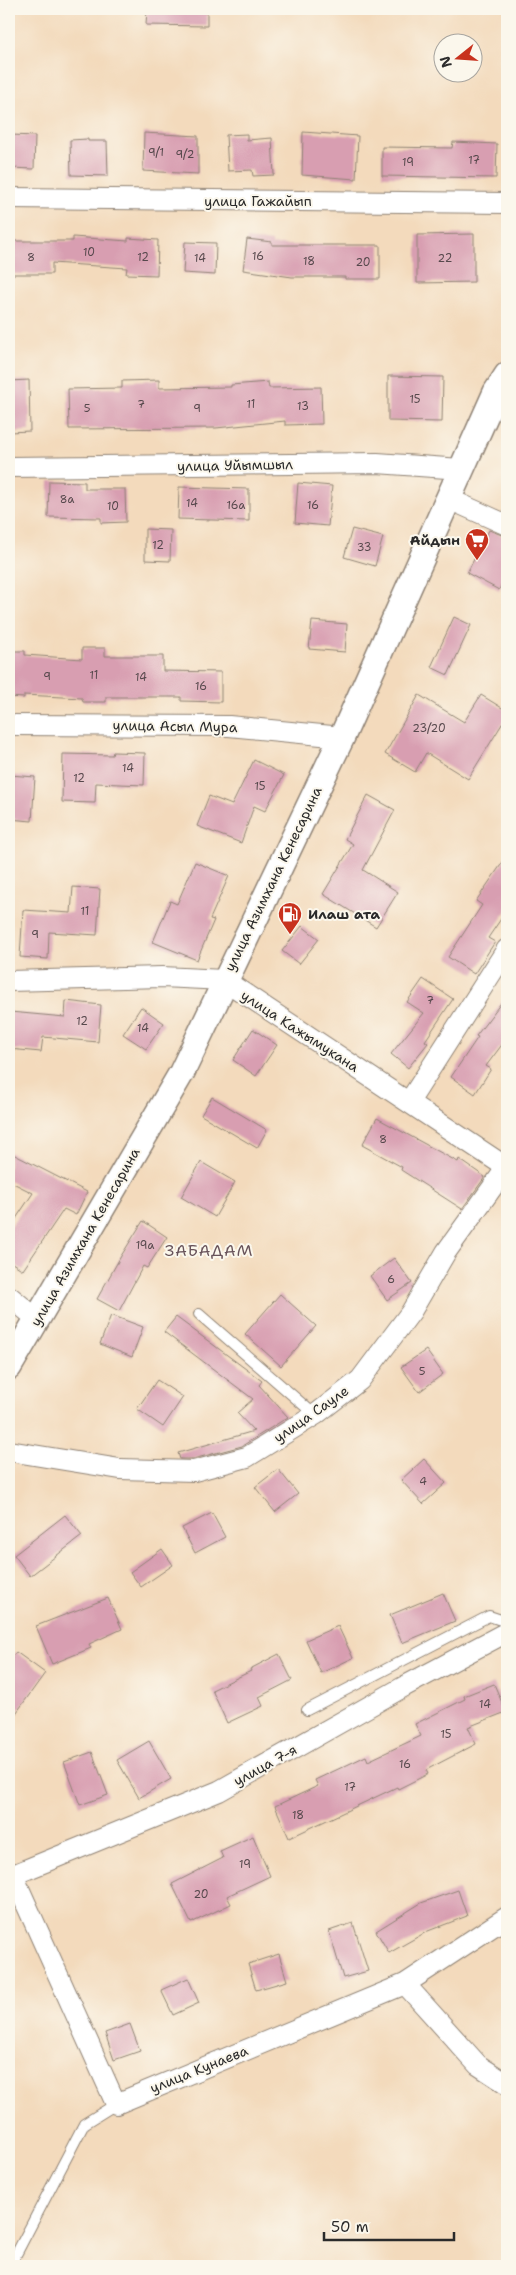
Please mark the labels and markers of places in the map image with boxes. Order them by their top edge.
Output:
supermarket icon: Айдын [464,527,490,561]
place label: Айдын [410,531,460,549]
fuel station icon: Илаш ата [277,901,303,935]
place label: Илаш ата [308,905,381,923]

